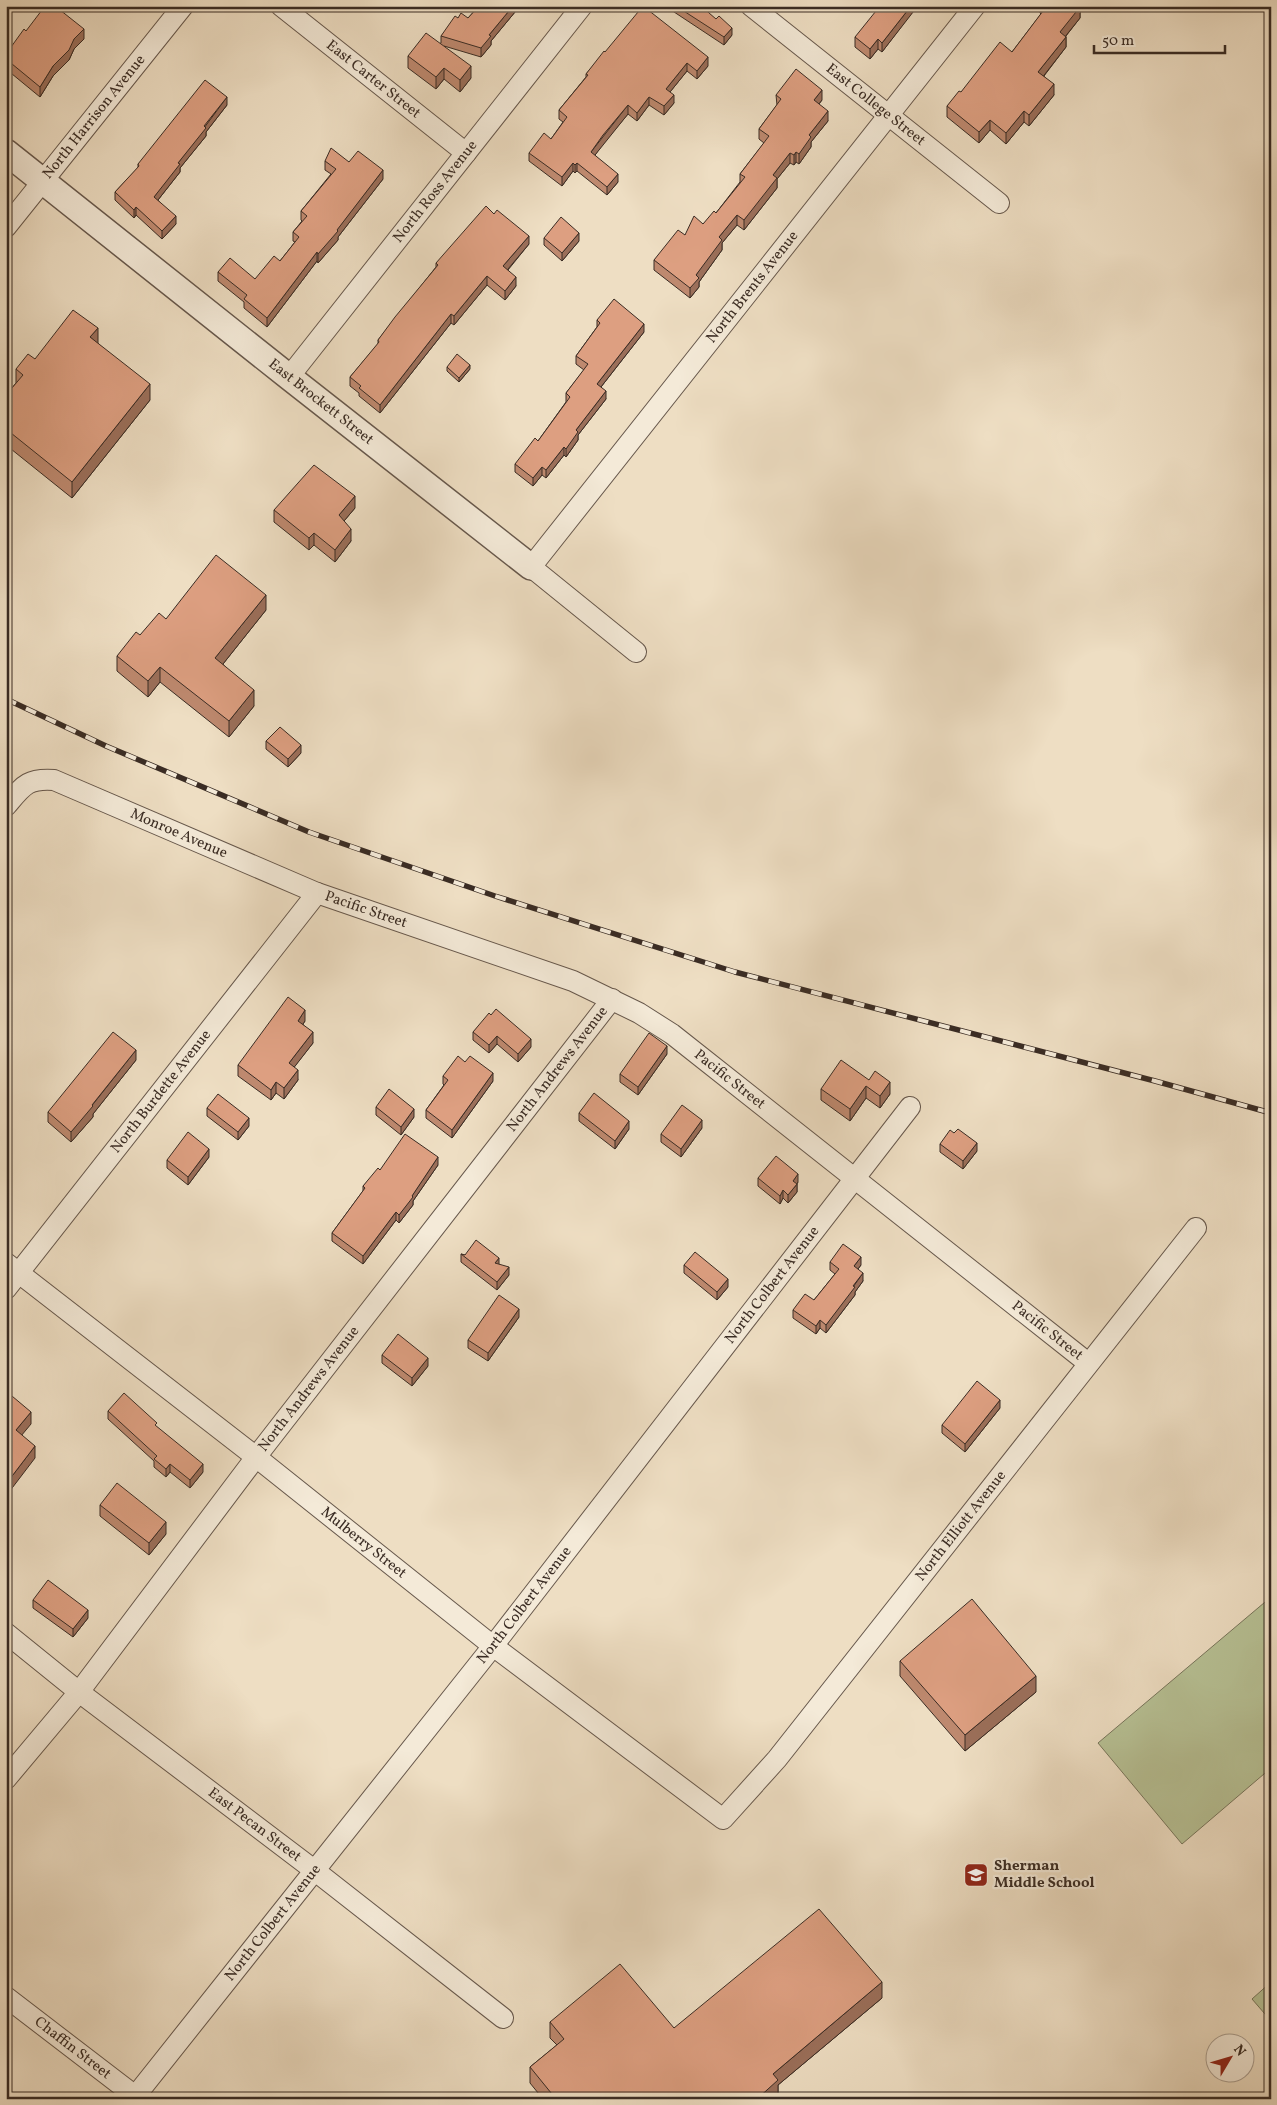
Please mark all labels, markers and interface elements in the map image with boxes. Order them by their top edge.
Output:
scale bar [1094,22,1226,54]
text: 50 m [1102,31,1134,52]
street label: East Carter Street [322,35,425,124]
street label: North Harrison Avenue [38,50,150,184]
street label: East College Street [821,59,930,151]
street label: North Ross Avenue [388,136,482,248]
street label: North Brents Avenue [701,226,804,348]
street label: East Brockett Street [264,354,378,450]
street label: Monroe Avenue [127,803,231,864]
street label: Pacific Street [322,886,410,934]
street label: North Andrews Avenue [502,1002,613,1136]
street label: North Burdette Avenue [106,1025,216,1158]
street label: Pacific Street [689,1045,770,1114]
street label: North Colbert Avenue [720,1222,825,1348]
street label: Pacific Street [1007,1296,1088,1366]
street label: North Andrews Avenue [253,1322,365,1456]
street label: North Elliott Avenue [911,1466,1011,1586]
street label: Mulberry Street [316,1502,411,1584]
street label: North Colbert Avenue [472,1542,577,1669]
street label: East Pecan Street [203,1783,306,1867]
place label: Sherman Middle School [994,1856,1095,1894]
street label: North Colbert Avenue [220,1860,326,1986]
school or university icon: Sherman Middle School [963,1862,989,1888]
street label: Chaffin Street [30,2012,115,2084]
north arrow [1204,2032,1254,2082]
text: N [1228,2041,1250,2061]

